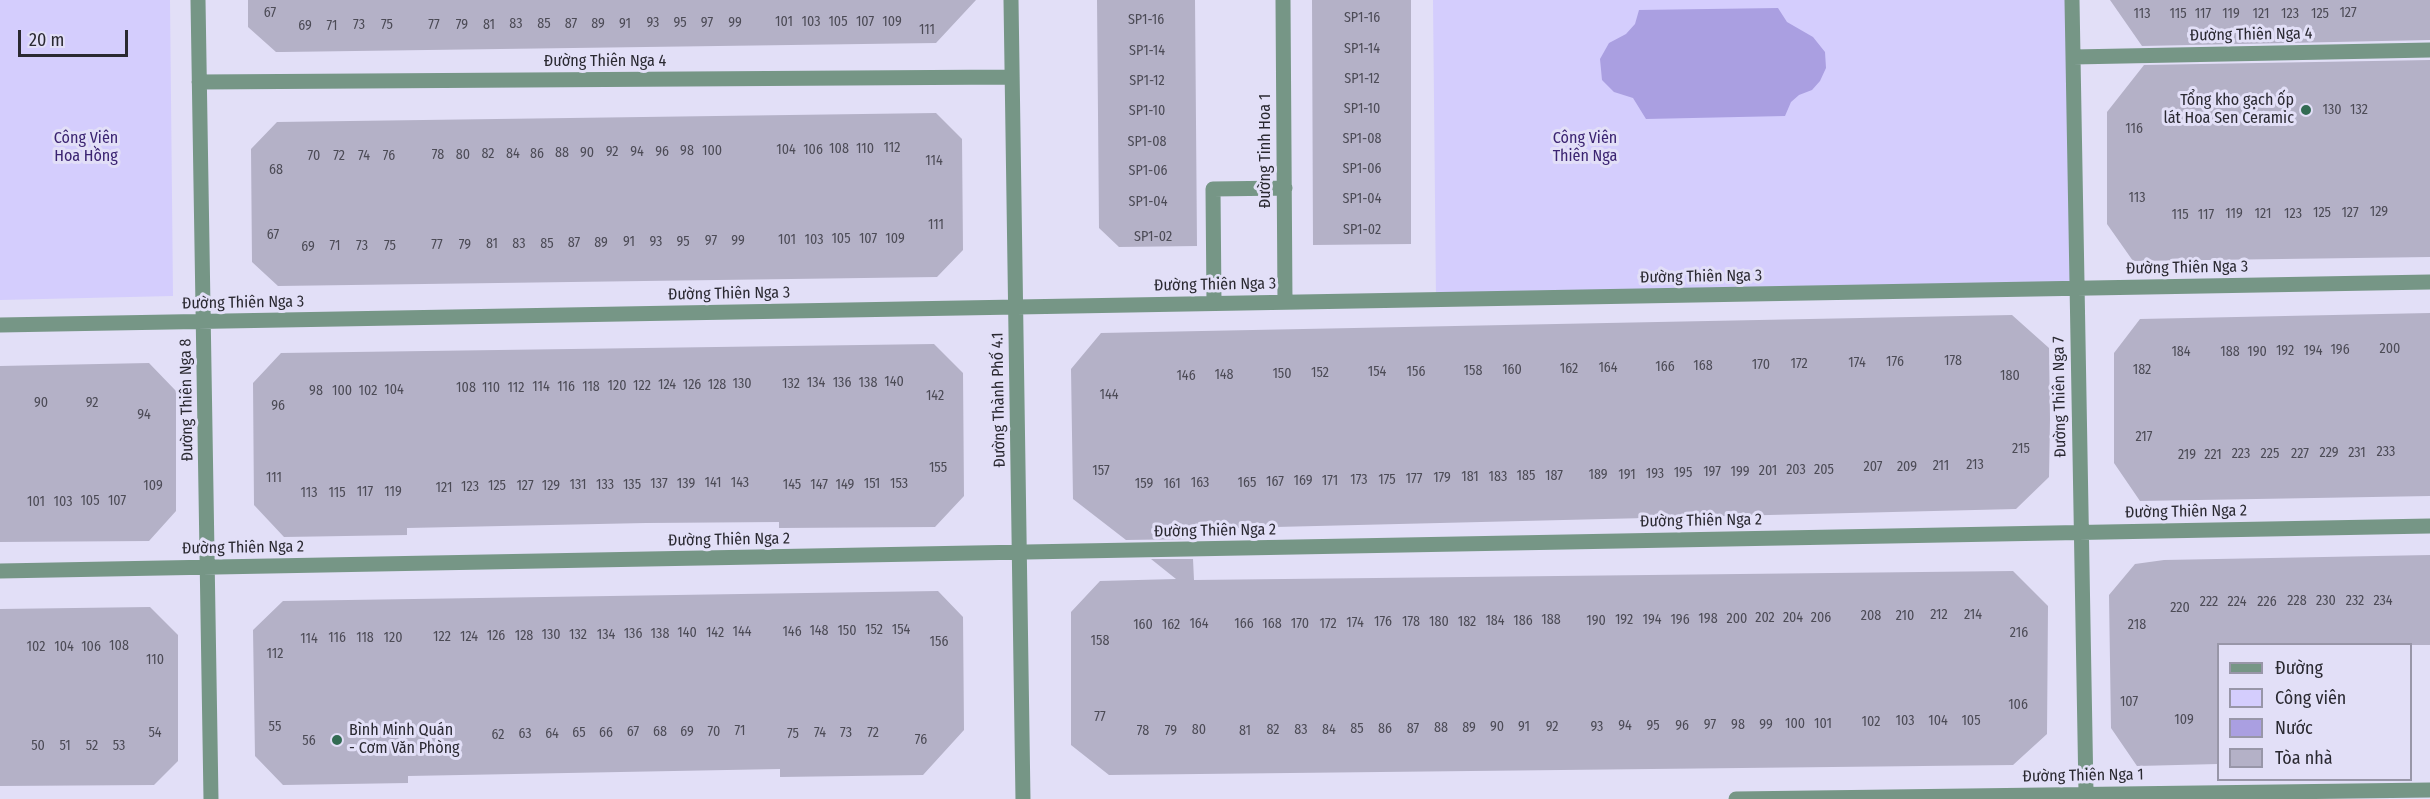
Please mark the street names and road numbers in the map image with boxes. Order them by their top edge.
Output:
street label: Đường Thiên Nga 4 [2190,24,2312,46]
street label: Đường Thiên Nga 4 [544,52,666,72]
street label: Đường Tinh Hoa 1 [1256,94,1276,208]
street label: Đường Thiên Nga 3 [2126,257,2248,279]
street label: Đường Thiên Nga 3 [1640,266,1762,288]
street label: Đường Thiên Nga 3 [1154,274,1276,296]
street label: Đường Thiên Nga 3 [668,283,790,305]
street label: Đường Thiên Nga 3 [182,292,304,314]
street label: Đường Thành Phố 4.1 [988,332,1010,468]
street label: Đường Thiên Nga 7 [2049,336,2071,458]
street label: Đường Thiên Nga 8 [176,338,198,462]
street label: Đường Thiên Nga 2 [2125,501,2247,523]
street label: Đường Thiên Nga 2 [1640,510,1762,532]
street label: Đường Thiên Nga 2 [1154,520,1276,542]
street label: Đường Thiên Nga 2 [668,529,790,551]
street label: Đường Thiên Nga 2 [182,537,304,559]
street label: Đường Thiên Nga 1 [2022,765,2144,787]

